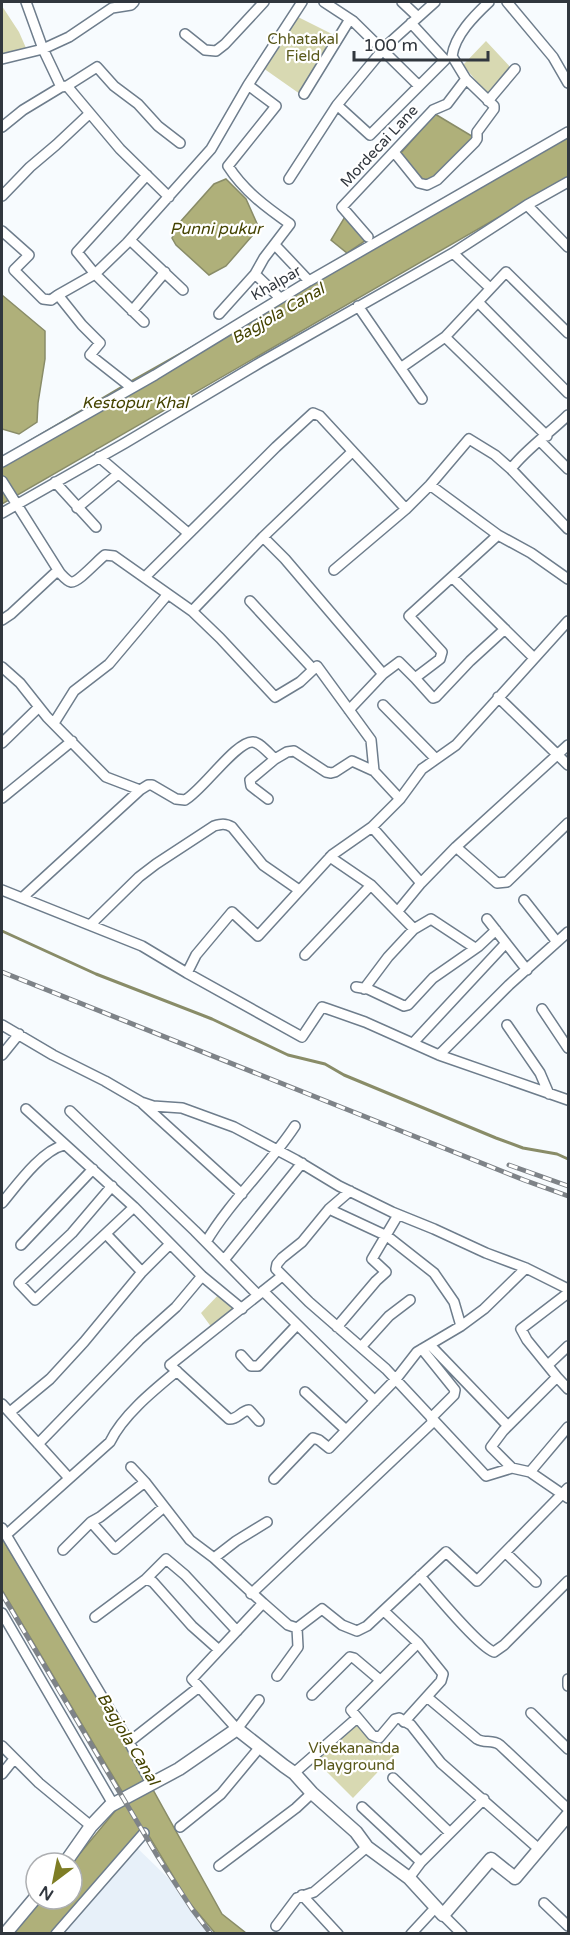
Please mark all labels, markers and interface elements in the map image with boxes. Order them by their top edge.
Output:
scale bar [354,24,488,62]
park label: Chhatakal Field [267,30,339,65]
text: 100 m [363,34,418,56]
street label: Mordecai Lane [336,101,422,191]
water label: Punni pukur [170,219,264,239]
street label: Khalpar [248,261,305,305]
water label: Bagjola Canal [228,278,330,349]
water label: Kestopur Khal [82,393,190,413]
water label: Bagjola Canal [93,1689,164,1790]
park label: Vivekananda Playground [308,1739,400,1774]
north arrow [24,1851,84,1911]
text: N [36,1881,57,1905]

